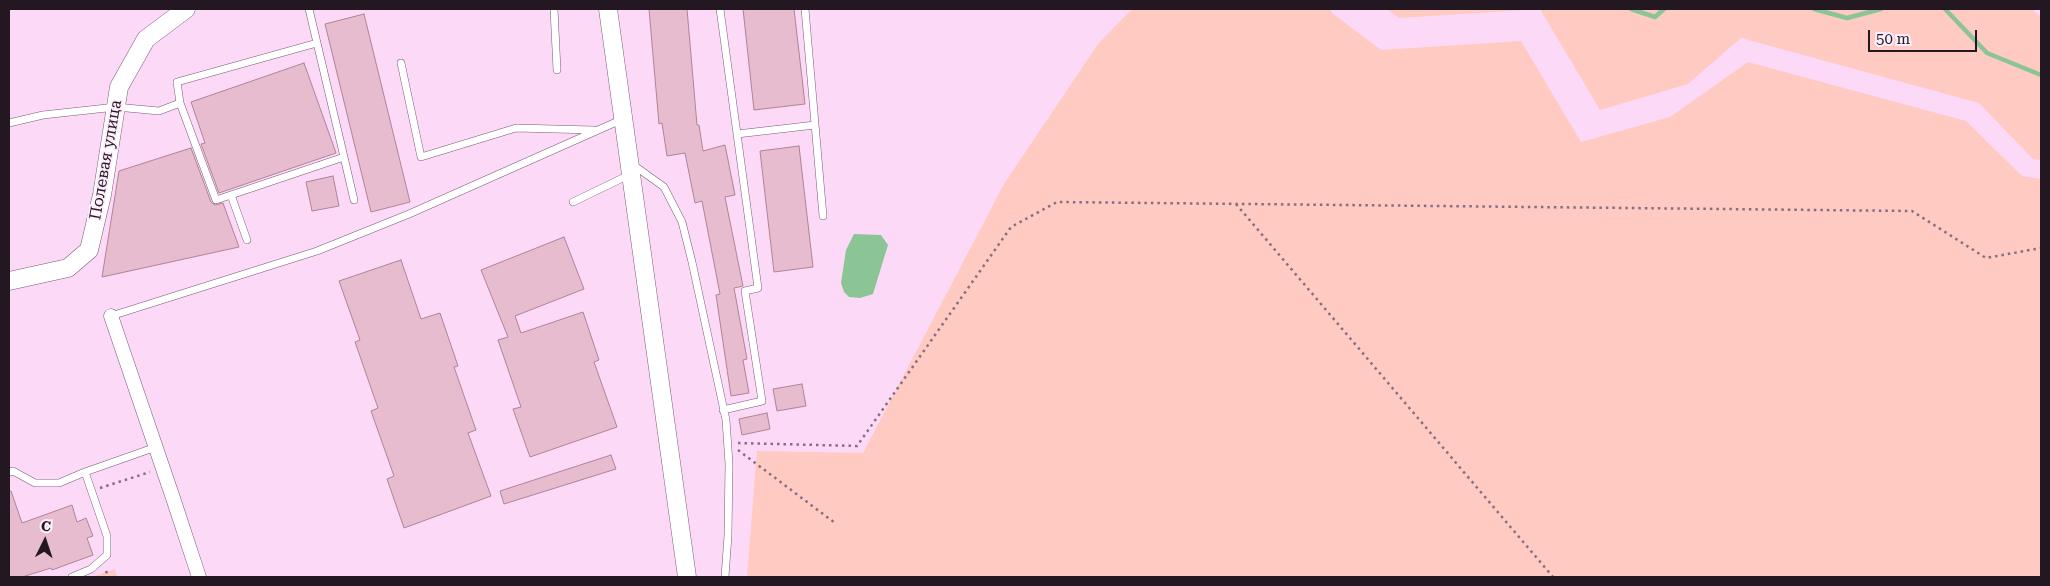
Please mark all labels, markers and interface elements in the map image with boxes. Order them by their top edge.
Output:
scale bar [1870,20,1979,52]
text: 50 m [1876,30,1910,48]
street label: Полевая улица [86,99,126,221]
north arrow [20,516,70,566]
text: С [41,518,51,534]

